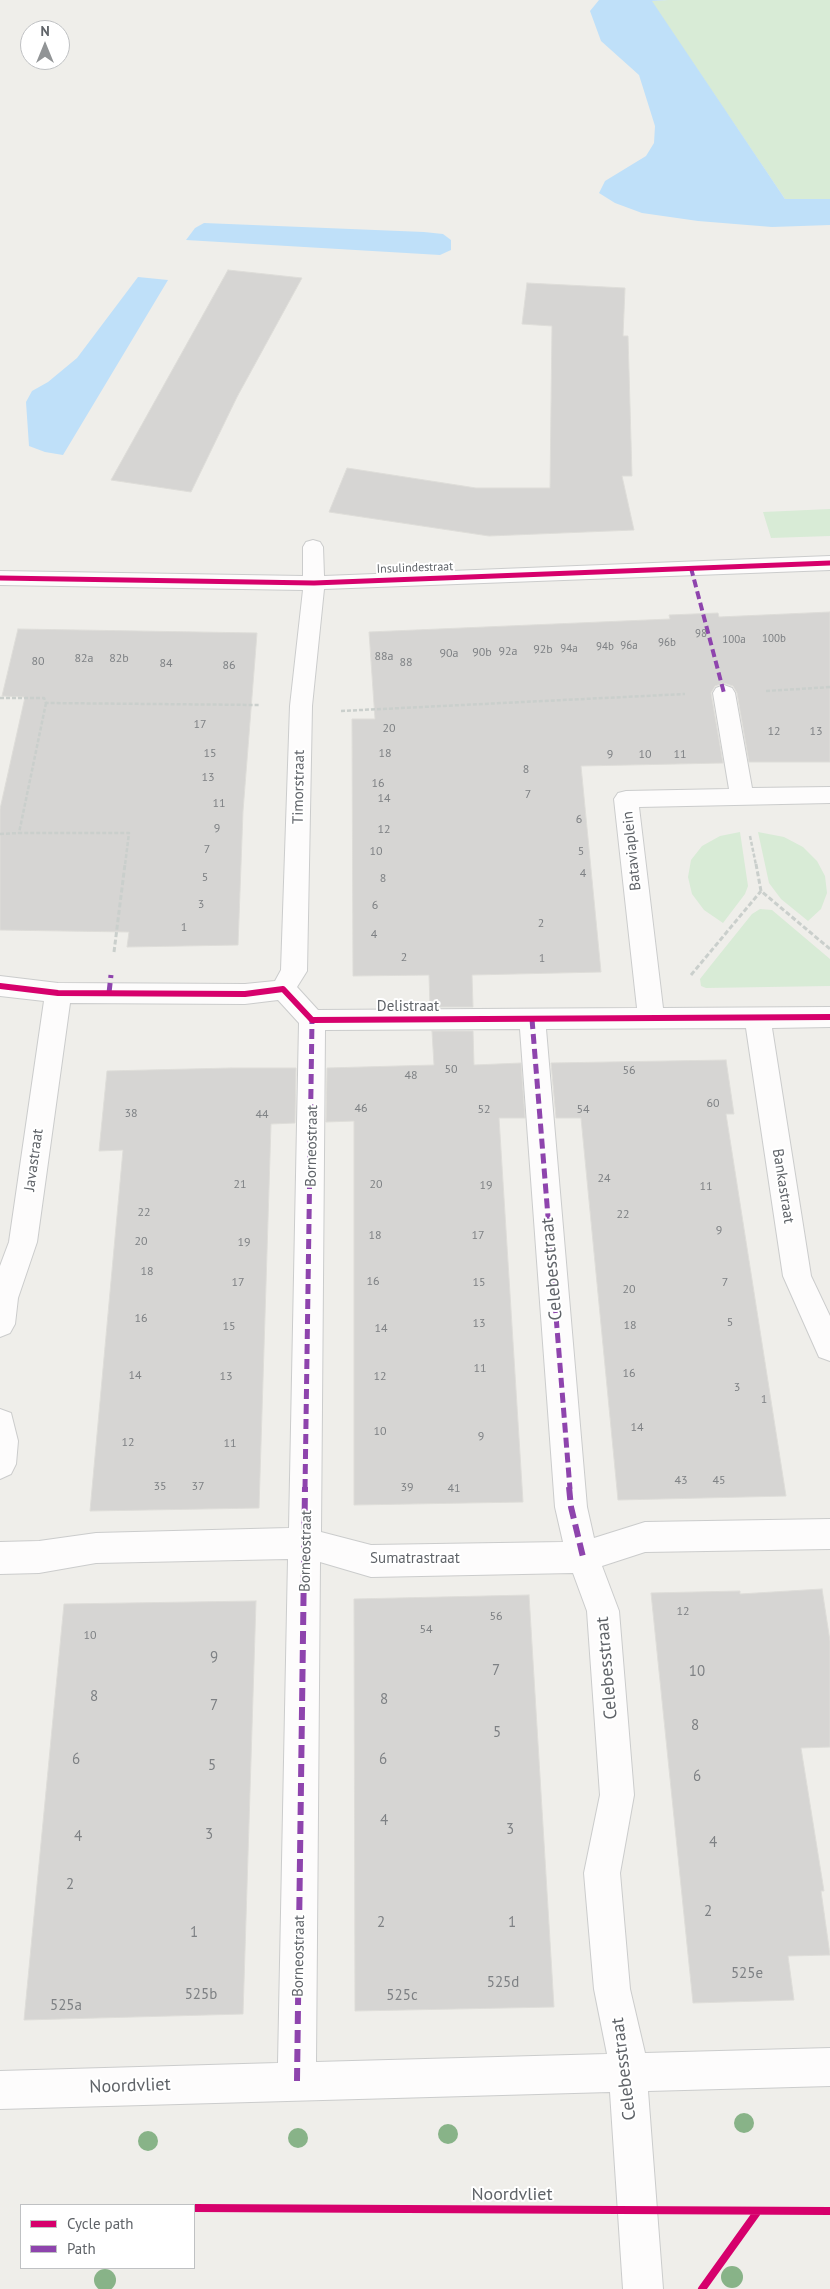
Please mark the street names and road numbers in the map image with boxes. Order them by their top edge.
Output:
street label: Insulindestraat [376,559,454,577]
street label: Timorstraat [289,750,309,824]
street label: Bataviaplein [619,810,645,892]
street label: Delistraat [377,998,439,1016]
street label: Borneostraat [302,1105,322,1187]
street label: Javastraat [21,1128,47,1192]
street label: Bankastraat [768,1147,798,1225]
street label: Celebesstraat [537,1217,567,1321]
street label: Borneostraat [296,1510,316,1592]
street label: Sumatrastraat [370,1550,460,1568]
street label: Celebesstraat [592,1616,622,1720]
street label: Borneostraat [289,1915,309,1997]
street label: Celebesstraat [607,2016,641,2122]
street label: Noordvliet [89,2074,171,2098]
street label: Noordvliet [471,2184,553,2206]

